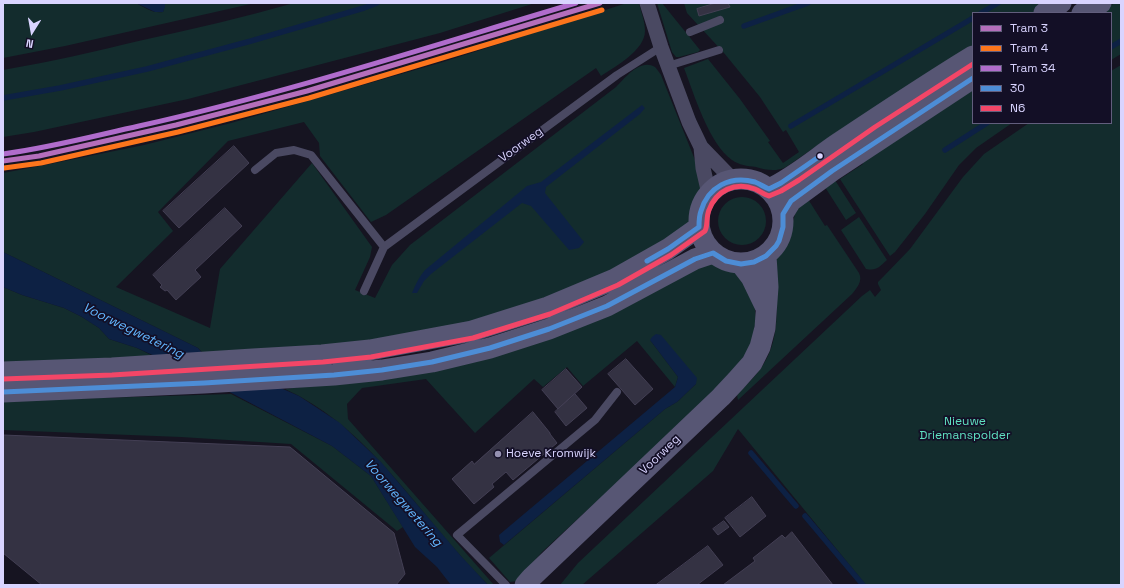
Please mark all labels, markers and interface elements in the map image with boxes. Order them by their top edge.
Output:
north arrow [12,12,52,52]
legend [972,12,1112,124]
text: Tram 3 [1010,20,1048,36]
text: N [25,36,35,51]
text: Tram 4 [1010,40,1048,56]
text: Tram 34 [1010,60,1056,76]
text: 30 [1010,80,1025,96]
text: N6 [1010,100,1025,116]
street label: Voorweg [496,124,546,166]
unlabelled marker [815,151,825,161]
water label: Voorwegwetering [80,300,186,362]
park label: Nieuwe Driemanspolder [920,415,1010,443]
street label: Voorweg [637,432,683,478]
place label: Hoeve Kromwijk [506,447,596,461]
marker: Hoeve Kromwijk [493,449,503,459]
water label: Voorwegwetering [361,456,445,550]

